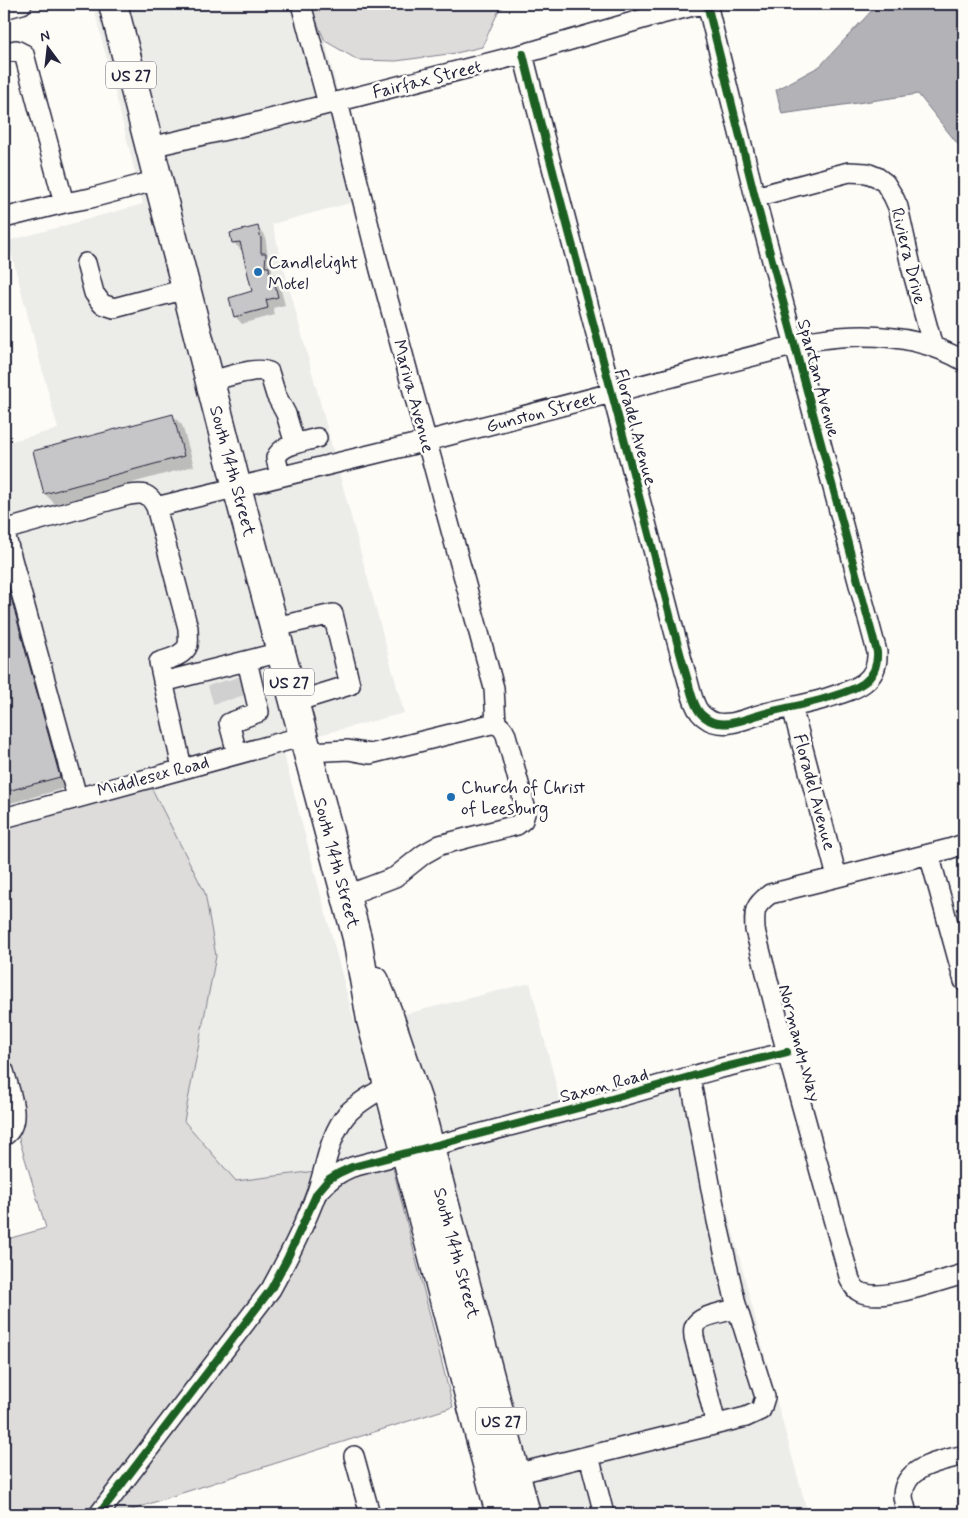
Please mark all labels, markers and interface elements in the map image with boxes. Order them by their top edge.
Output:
north arrow [22,22,72,72]
text: N [38,27,52,46]
street label: Fairfax Street [370,55,484,105]
road number: US 27 [106,62,156,88]
street label: Riviera Drive [884,206,932,307]
place label: Candlelight Motel [268,251,358,296]
marker: Candlelight Motel [252,266,264,278]
street label: Spartan Avenue [791,317,845,440]
street label: Mariva Avenue [386,337,440,456]
street label: Floradel Avenue [608,366,662,488]
street label: Gunston Street [484,387,599,439]
street label: South 14th Street [203,403,261,540]
road number: US 27 [264,669,314,696]
street label: Floradel Avenue [787,731,841,853]
street label: Middlesex Road [95,751,212,803]
place label: Church of Christ of Leesburg [461,776,586,822]
marker: Church of Christ of Leesburg [445,791,457,803]
street label: South 14th Street [307,795,365,932]
street label: Normandy Way [772,982,826,1105]
street label: Saxon Road [557,1063,651,1109]
street label: South 14th Street [427,1185,485,1322]
road number: US 27 [476,1408,526,1434]

